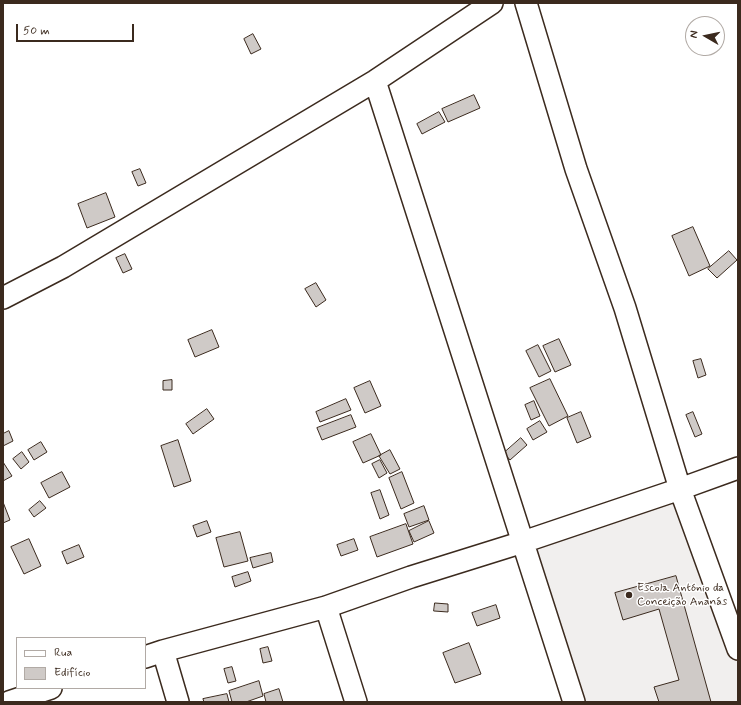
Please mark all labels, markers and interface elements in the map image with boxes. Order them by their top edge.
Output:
scale bar [18,16,136,42]
north arrow [685,16,725,56]
text: 50 m [23,23,50,39]
text: N [687,30,702,39]
place label: Escola António da Conceição Ananás [637,581,727,609]
marker: Escola António da Conceição Ananás [624,590,634,600]
legend [16,637,146,689]
text: Rua [54,645,72,661]
text: Edifício [54,665,90,681]

